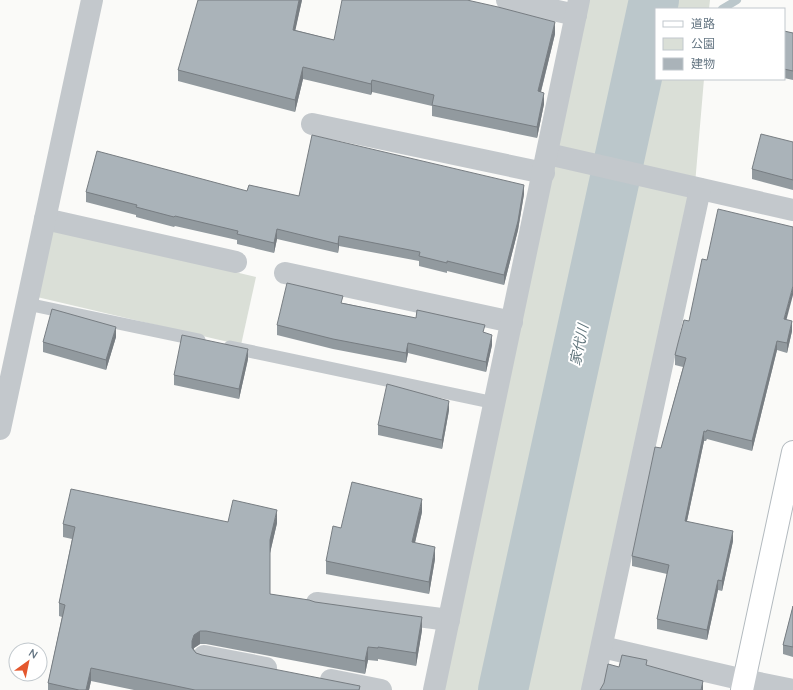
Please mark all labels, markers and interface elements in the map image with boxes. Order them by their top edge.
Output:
legend [655,8,785,80]
text: 道路 [691,16,715,31]
text: 公園 [691,36,715,51]
text: 建物 [691,56,715,71]
water label: 家代川 [566,321,593,367]
north arrow [8,642,48,682]
text: N [26,646,41,662]

